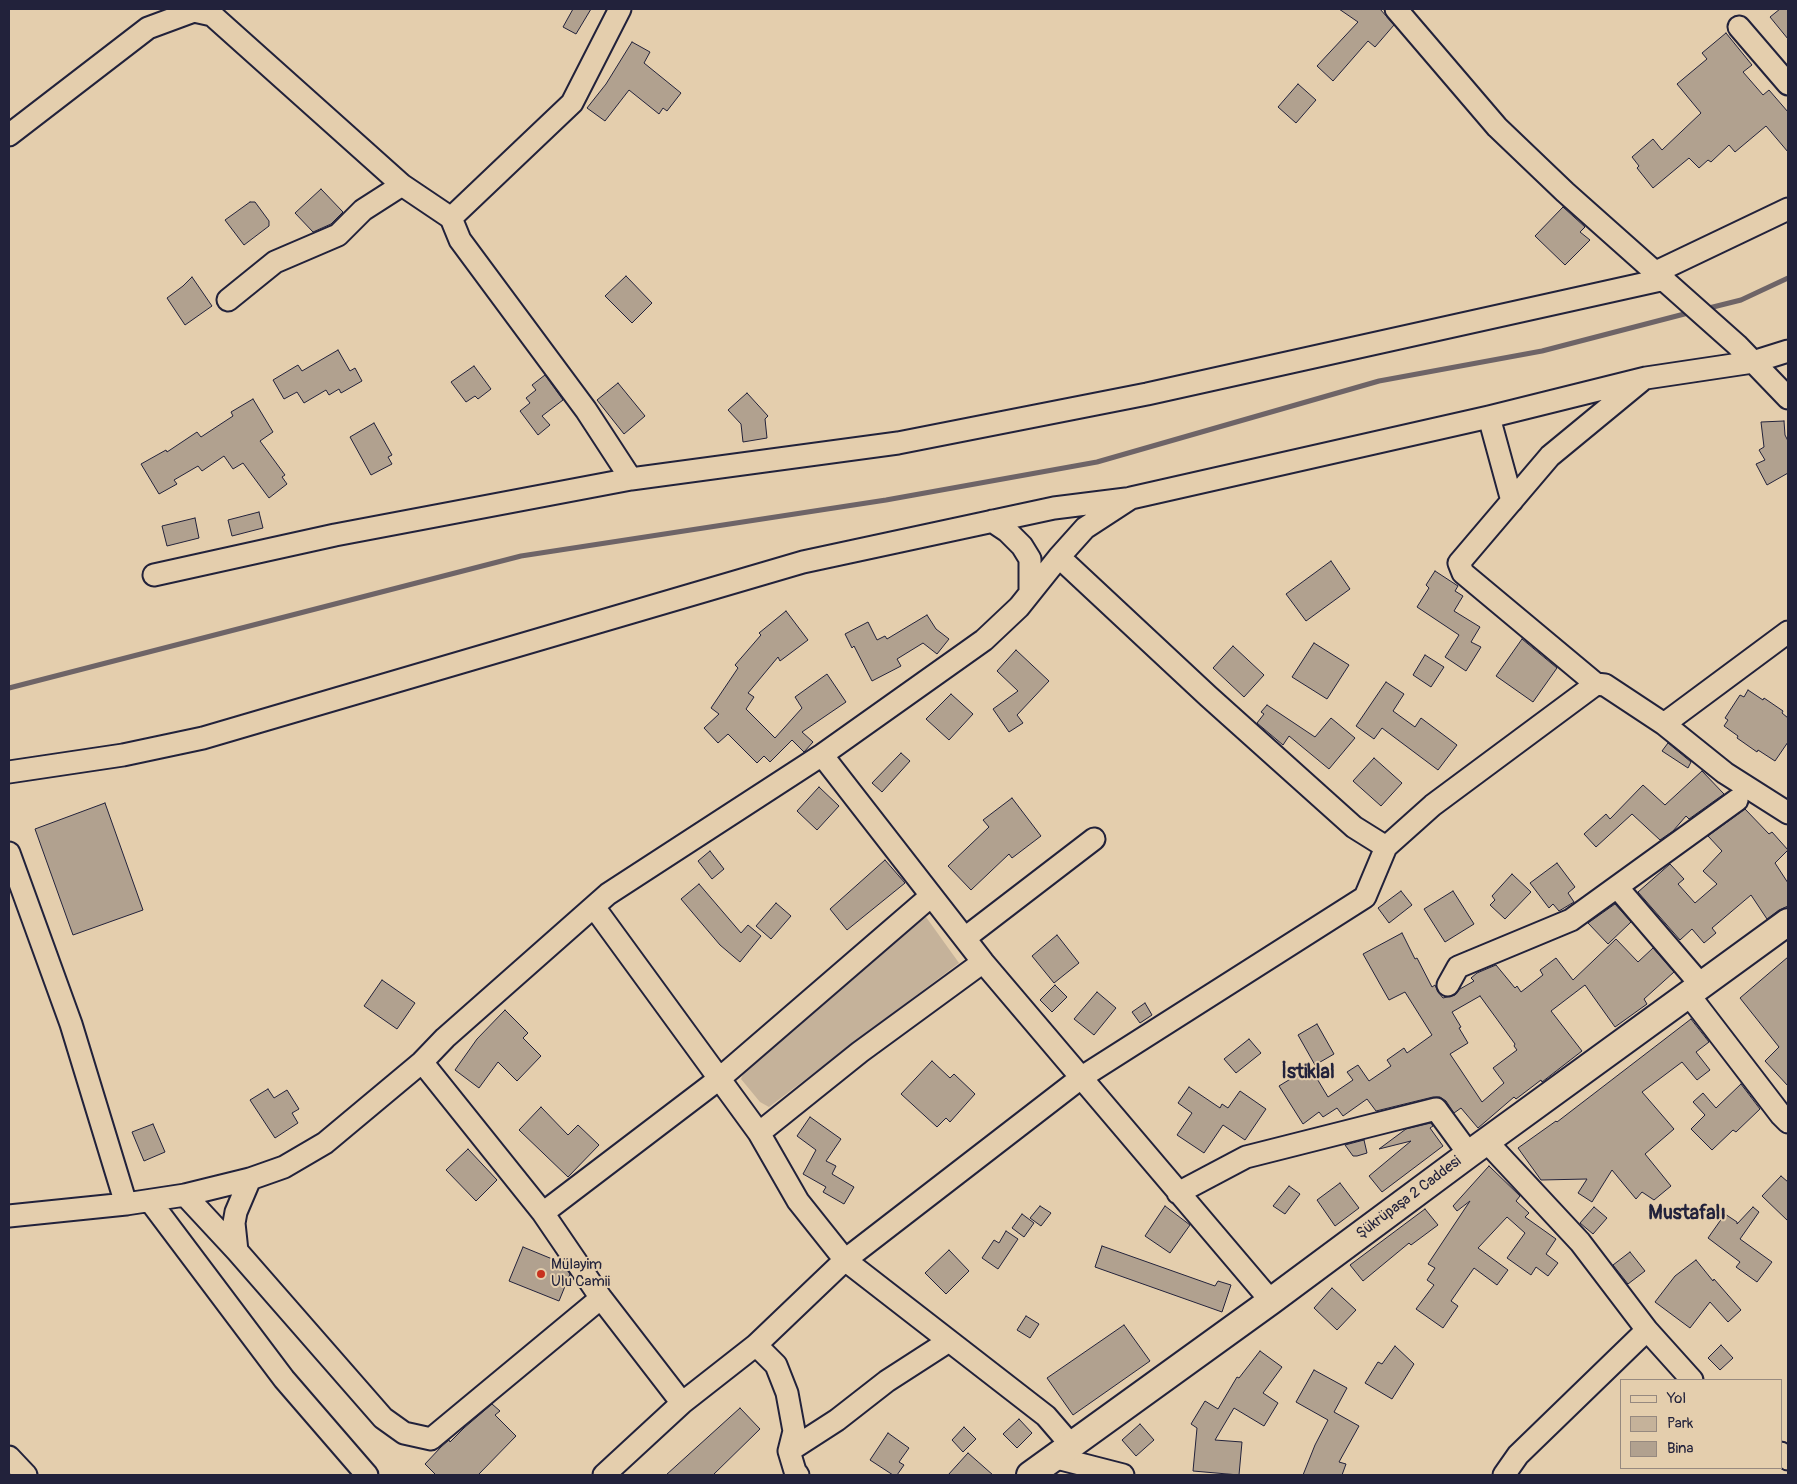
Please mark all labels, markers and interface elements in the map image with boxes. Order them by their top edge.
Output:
district label: İstiklal [1281,1061,1335,1085]
street label: Şükrüpaşa 2 Caddesi [1353,1153,1465,1243]
district label: Mustafalı [1648,1202,1726,1226]
place label: Mülayim Ulu Camii [551,1256,610,1291]
marker: Mülayim Ulu Camii [535,1268,547,1280]
legend [1620,1379,1782,1469]
text: Yol [1667,1389,1686,1408]
text: Park [1667,1414,1693,1433]
text: Bina [1667,1439,1693,1458]

